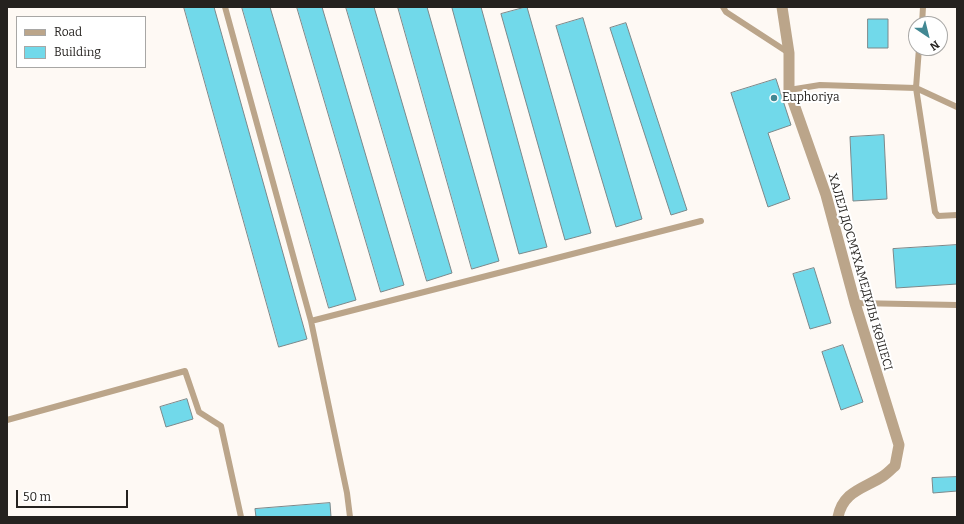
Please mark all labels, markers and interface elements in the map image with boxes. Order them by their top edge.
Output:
legend [16,16,146,68]
north arrow [908,16,948,56]
text: Road [54,25,82,39]
text: N [927,38,942,53]
text: Building [54,45,101,59]
place label: Euphoriya [782,91,839,105]
marker: Euphoriya [769,93,779,103]
street label: ХАЛЕЛ ДОСМҰХАМЕДҰЛЫ КӨШЕСІ [825,172,895,372]
scale bar [18,482,130,508]
text: 50 m [23,490,51,504]

